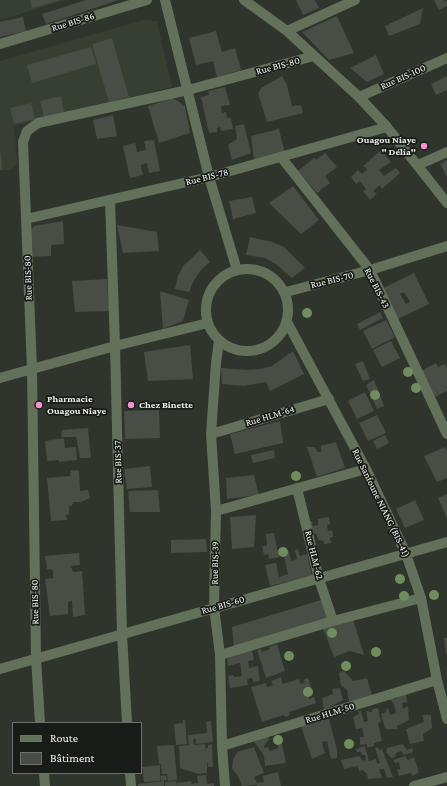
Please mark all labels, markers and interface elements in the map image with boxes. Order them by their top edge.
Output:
street label: Rue BIS-86 [50,10,96,34]
street label: Rue BIS-80 [255,54,301,78]
street label: Rue BIS-100 [378,62,428,92]
place label: Ouagou Niaye " Délia" [357,134,416,158]
marker: Ouagou Niaye " Délia" [419,141,429,151]
street label: Rue BIS-78 [184,166,230,188]
street label: Rue BIS-80 [21,255,35,301]
street label: Rue BIS-43 [362,266,392,310]
street label: Rue BIS-70 [309,269,355,291]
place label: Pharmacie Ouagou Niaye [47,393,106,416]
place label: Chez Binette [139,399,193,411]
marker: Pharmacie Ouagou Niaye [34,400,44,410]
marker: Chez Binette [126,400,136,410]
street label: Rue HLM-64 [244,403,296,429]
street label: Rue BIS-37 [112,440,124,484]
street label: Rue Sanfoune NIANG (BIS-41) [350,447,412,559]
street label: Rue HLM-62 [302,529,326,581]
street label: Rue BIS-39 [209,541,221,585]
street label: Rue BIS-80 [29,579,41,625]
street label: Rue BIS-60 [200,593,246,617]
street label: Rue HLM-50 [304,700,356,726]
legend [12,722,142,774]
text: Route [50,731,78,745]
text: Bâtiment [50,751,95,765]

